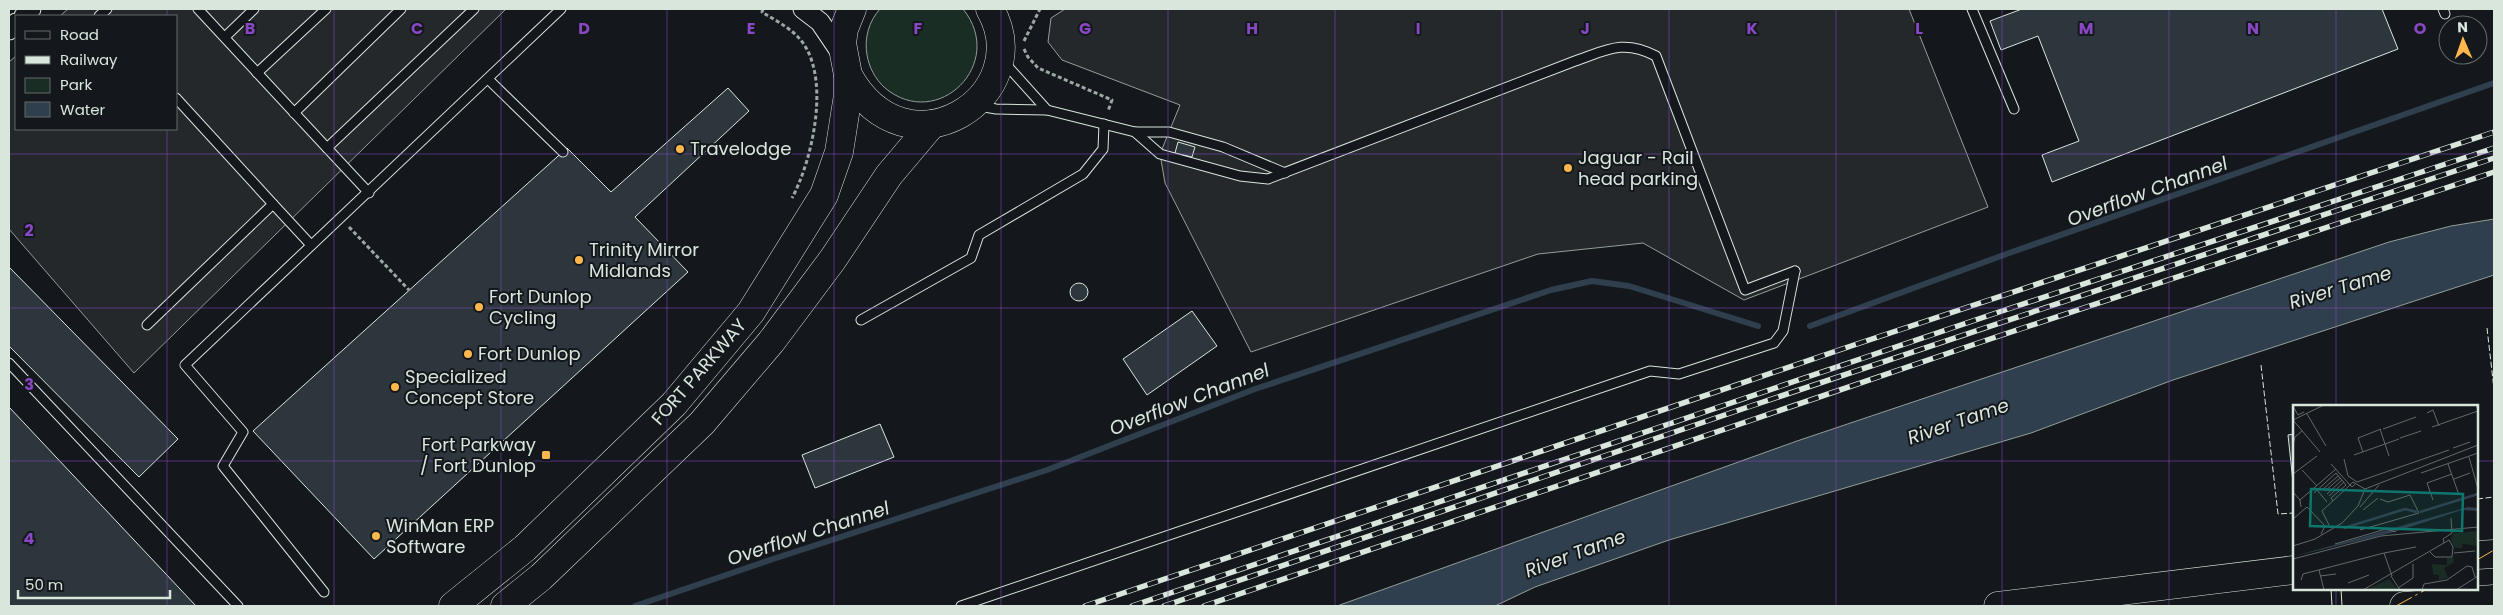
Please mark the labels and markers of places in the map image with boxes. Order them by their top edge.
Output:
place label: Travelodge [690,136,791,161]
marker: Travelodge [674,143,686,155]
place label: Jaguar - Rail head parking [1578,145,1698,191]
marker: Jaguar - Rail head parking [1562,162,1574,174]
place label: Trinity Mirror Midlands [589,237,699,283]
marker: Trinity Mirror Midlands [573,254,585,266]
place label: Fort Dunlop Cycling [489,284,592,330]
marker: Fort Dunlop Cycling [473,301,485,313]
place label: Fort Dunlop [478,341,581,366]
marker: Fort Dunlop [462,348,474,360]
place label: Specialized Concept Store [405,364,534,410]
marker: Specialized Concept Store [389,381,401,393]
place label: Fort Parkway / Fort Dunlop [420,432,536,478]
marker: Fort Parkway / Fort Dunlop [540,449,552,461]
place label: WinMan ERP Software [386,513,494,559]
marker: WinMan ERP Software [370,530,382,542]

